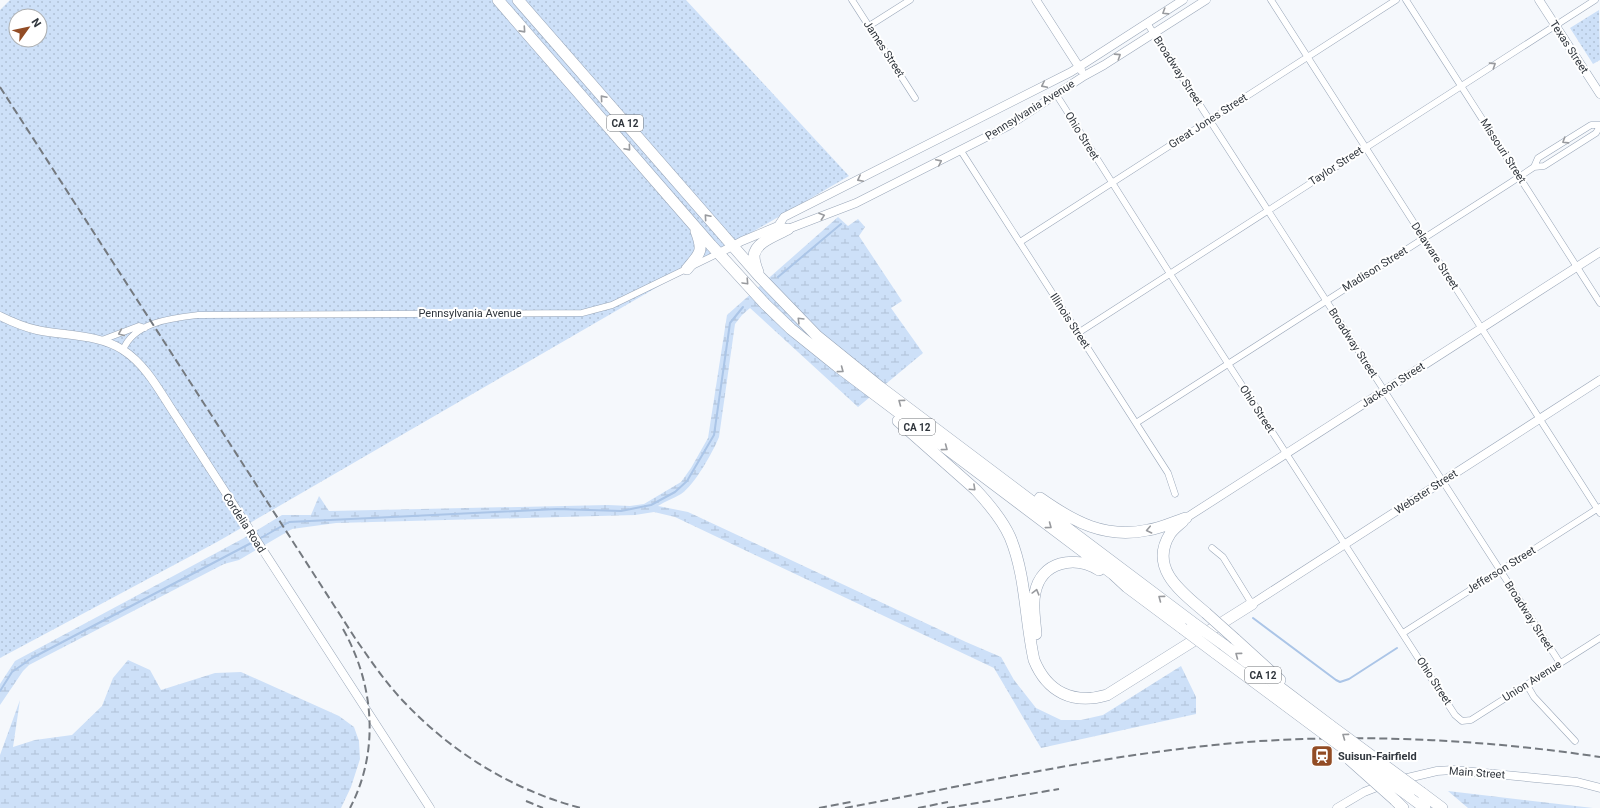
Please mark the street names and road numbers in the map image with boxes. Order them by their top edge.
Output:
street label: James Street [861,18,907,80]
street label: Texas Street [1547,18,1591,76]
street label: Broadway Street [1151,34,1205,108]
street label: Pennsylvania Avenue [983,77,1077,143]
street label: Great Jones Street [1166,91,1250,151]
street label: Ohio Street [1062,110,1102,163]
road number: CA 12 [607,115,643,131]
street label: Missouri Street [1477,116,1529,186]
street label: Taylor Street [1307,144,1366,188]
street label: Delaware Street [1409,220,1462,292]
street label: Madison Street [1340,244,1410,294]
street label: Illinois Street [1047,291,1093,351]
street label: Broadway Street [1326,306,1380,380]
street label: Pennsylvania Avenue [418,307,522,320]
street label: Jackson Street [1359,359,1428,410]
street label: Ohio Street [1237,383,1277,436]
road number: CA 12 [899,419,935,435]
street label: Webster Street [1392,467,1460,517]
street label: Cordelia Road [220,491,268,555]
street label: Jefferson Street [1464,543,1538,596]
street label: Broadway Street [1502,579,1556,653]
street label: Ohio Street [1414,655,1454,708]
street label: Union Avenue [1500,658,1564,704]
road number: CA 12 [1245,667,1281,683]
street label: Main Street [1449,765,1506,781]

